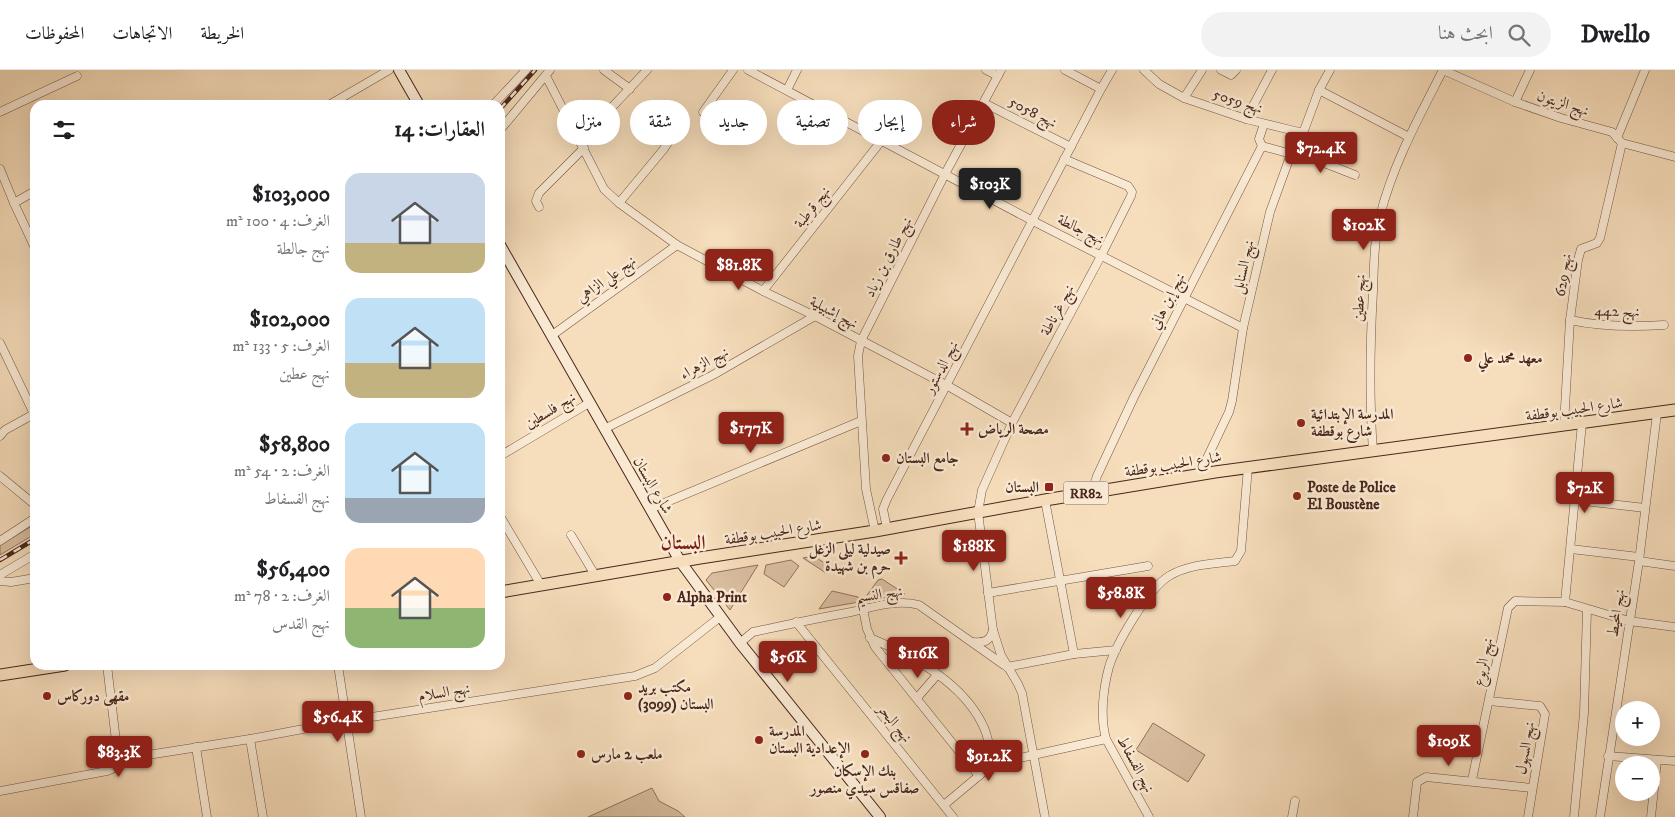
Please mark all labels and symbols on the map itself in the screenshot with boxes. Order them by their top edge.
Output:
street label: نهج 5059 [1209,85,1265,122]
street label: نهج الزيتون [1533,86,1591,125]
street label: نهج 5058 [1004,92,1060,136]
pin: $72.4K [1280,132,1362,174]
pin: $103K [955,168,1025,210]
street label: نهج قرطبة [790,182,838,235]
pin: $102K [1329,208,1399,251]
street label: نهج جالطة [1052,210,1107,253]
street label: نهج طارق بن زياد [860,214,920,302]
street label: نهج السنابل [1228,238,1263,297]
pin: $81.8K [698,248,780,291]
street label: نهج علي الزاهي [573,251,642,311]
street label: نهج 629 [1551,252,1580,299]
street label: نهج إبن هاني [1145,270,1193,334]
street label: نهج عطين [1349,274,1374,322]
street label: نهج غرناطة [1036,281,1082,341]
street label: نهج إشبيلية [804,292,861,337]
street label: نهج 442 [1594,301,1640,326]
street label: نهج الدستور [919,338,967,400]
street label: نهج الزهراء [677,343,734,388]
place label: معهد محمد علي [1477,349,1543,373]
marker: معهد محمد علي [1462,352,1474,364]
street label: نهج فلسطين [521,388,581,437]
street label: شارع الحبيب بوقطفة [1524,393,1624,429]
place label: المدرسة الإبتدائية شارع بوقطفة [1311,405,1393,443]
pin: $177K [716,412,786,454]
marker: المدرسة الإبتدائية شارع بوقطفة [1295,417,1307,429]
place label: مصحة الرياض [978,420,1049,439]
marker: مصحة الرياض [960,422,974,436]
street label: شارع الحبيب بوقطفة [1123,447,1223,484]
place label: جامع البستان [896,449,959,472]
marker: جامع البستان [880,452,892,464]
street label: شارع البستان [626,453,677,519]
pin: $72K [1555,472,1615,514]
place label: البستان [1005,478,1039,497]
place label: Poste de Police El Boustène [1307,478,1396,514]
marker: البستان [1043,481,1055,493]
road number: RR82 [1064,482,1108,504]
marker: Poste de Police El Boustène [1291,490,1303,502]
street label: شارع الحبيب بوقطفة [723,515,823,552]
pin: $188K [939,530,1009,572]
district label: البستان [661,531,705,556]
place label: صيدلية ليلى الزغل حرم بن شهيدة [809,540,891,579]
marker: صيدلية ليلى الزغل حرم بن شهيدة [895,552,907,564]
pin: $58.8K [1080,576,1162,619]
street label: نهج النسيم [854,582,904,612]
place label: Alpha Print [676,588,747,607]
street label: نهج المحيط [1603,588,1634,639]
marker: Alpha Print [661,591,673,603]
pin: $116K [883,636,953,679]
street label: نهج الربوع [1469,636,1502,689]
pin: $56K [758,640,818,683]
place label: مكتب بريد البستان (3099) [638,678,714,714]
street label: نهج السلام [417,679,472,710]
place label: مقهى دوركاس [57,687,130,706]
marker: مقهى دوركاس [41,690,53,702]
marker: مكتب بريد البستان (3099) [622,690,634,702]
street label: نهج البحر [869,698,916,749]
pin: $56.4K [297,700,379,743]
street label: نهج السهول [1511,720,1543,777]
place label: المدرسة الإعدادية البستان [769,722,850,759]
pin: $109K [1414,724,1484,767]
street label: نهج الفسفاط [1109,732,1158,798]
marker: المدرسة الإعدادية البستان [753,734,765,746]
pin: $83.3K [78,736,160,778]
pin: $91.2K [948,740,1030,782]
place label: ملعب 2 مارس [591,745,663,764]
marker: ملعب 2 مارس [575,748,587,760]
marker: بنك الإسكان صفاقس سيدي منصور [859,748,871,760]
place label: بنك الإسكان صفاقس سيدي منصور [809,762,919,800]

